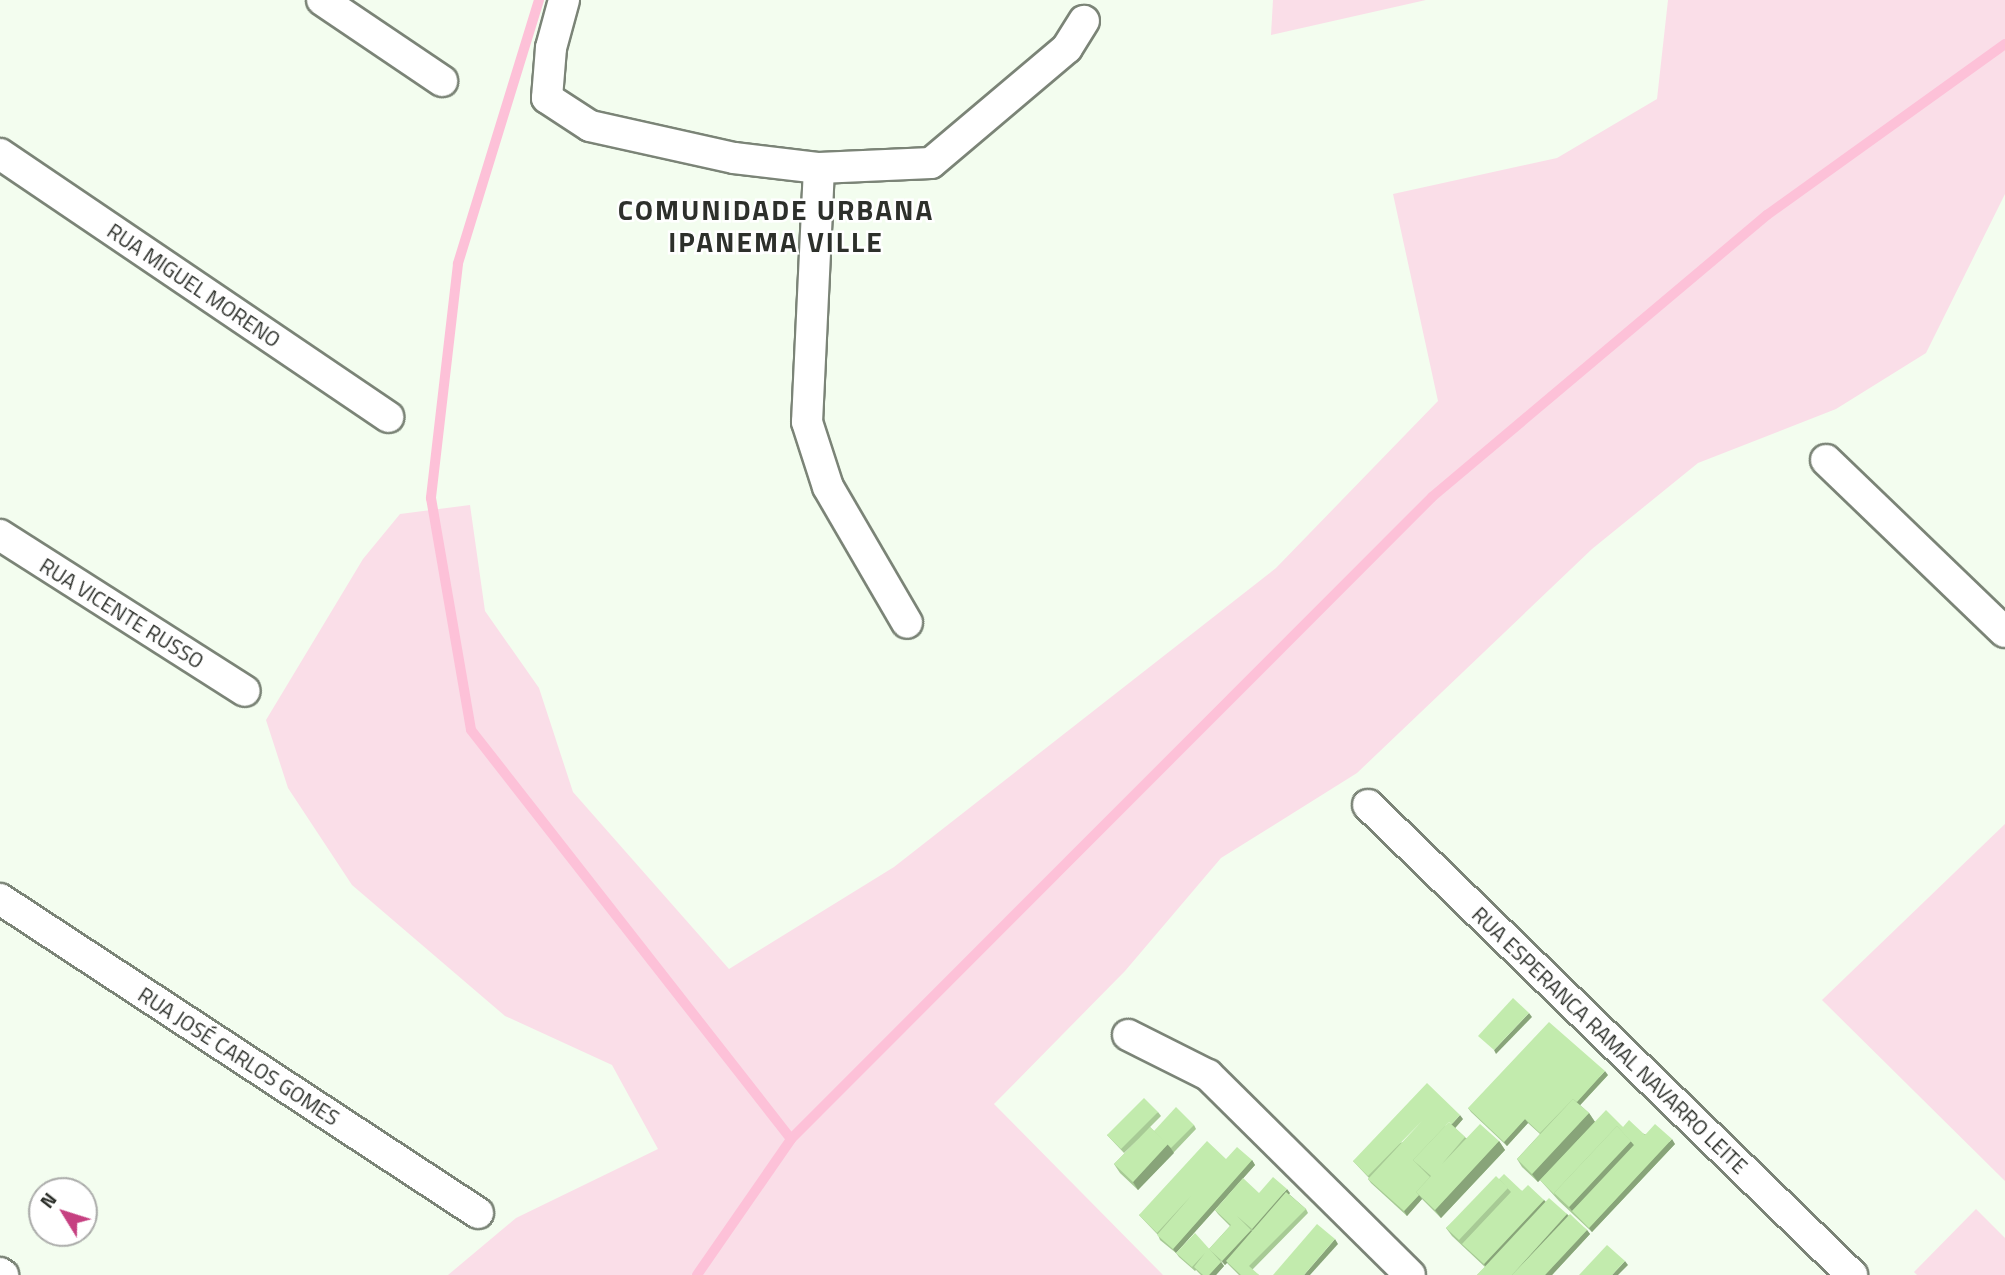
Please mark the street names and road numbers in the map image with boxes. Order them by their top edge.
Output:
street label: RUA MIGUEL MORENO [103,218,285,352]
street label: RUA VICENTE RUSSO [35,552,209,674]
street label: RUA ESPERANCA RAMAL NAVARRO LEITE [1467,901,1753,1179]
street label: RUA JOSÉ CARLOS GOMES [134,982,344,1130]

